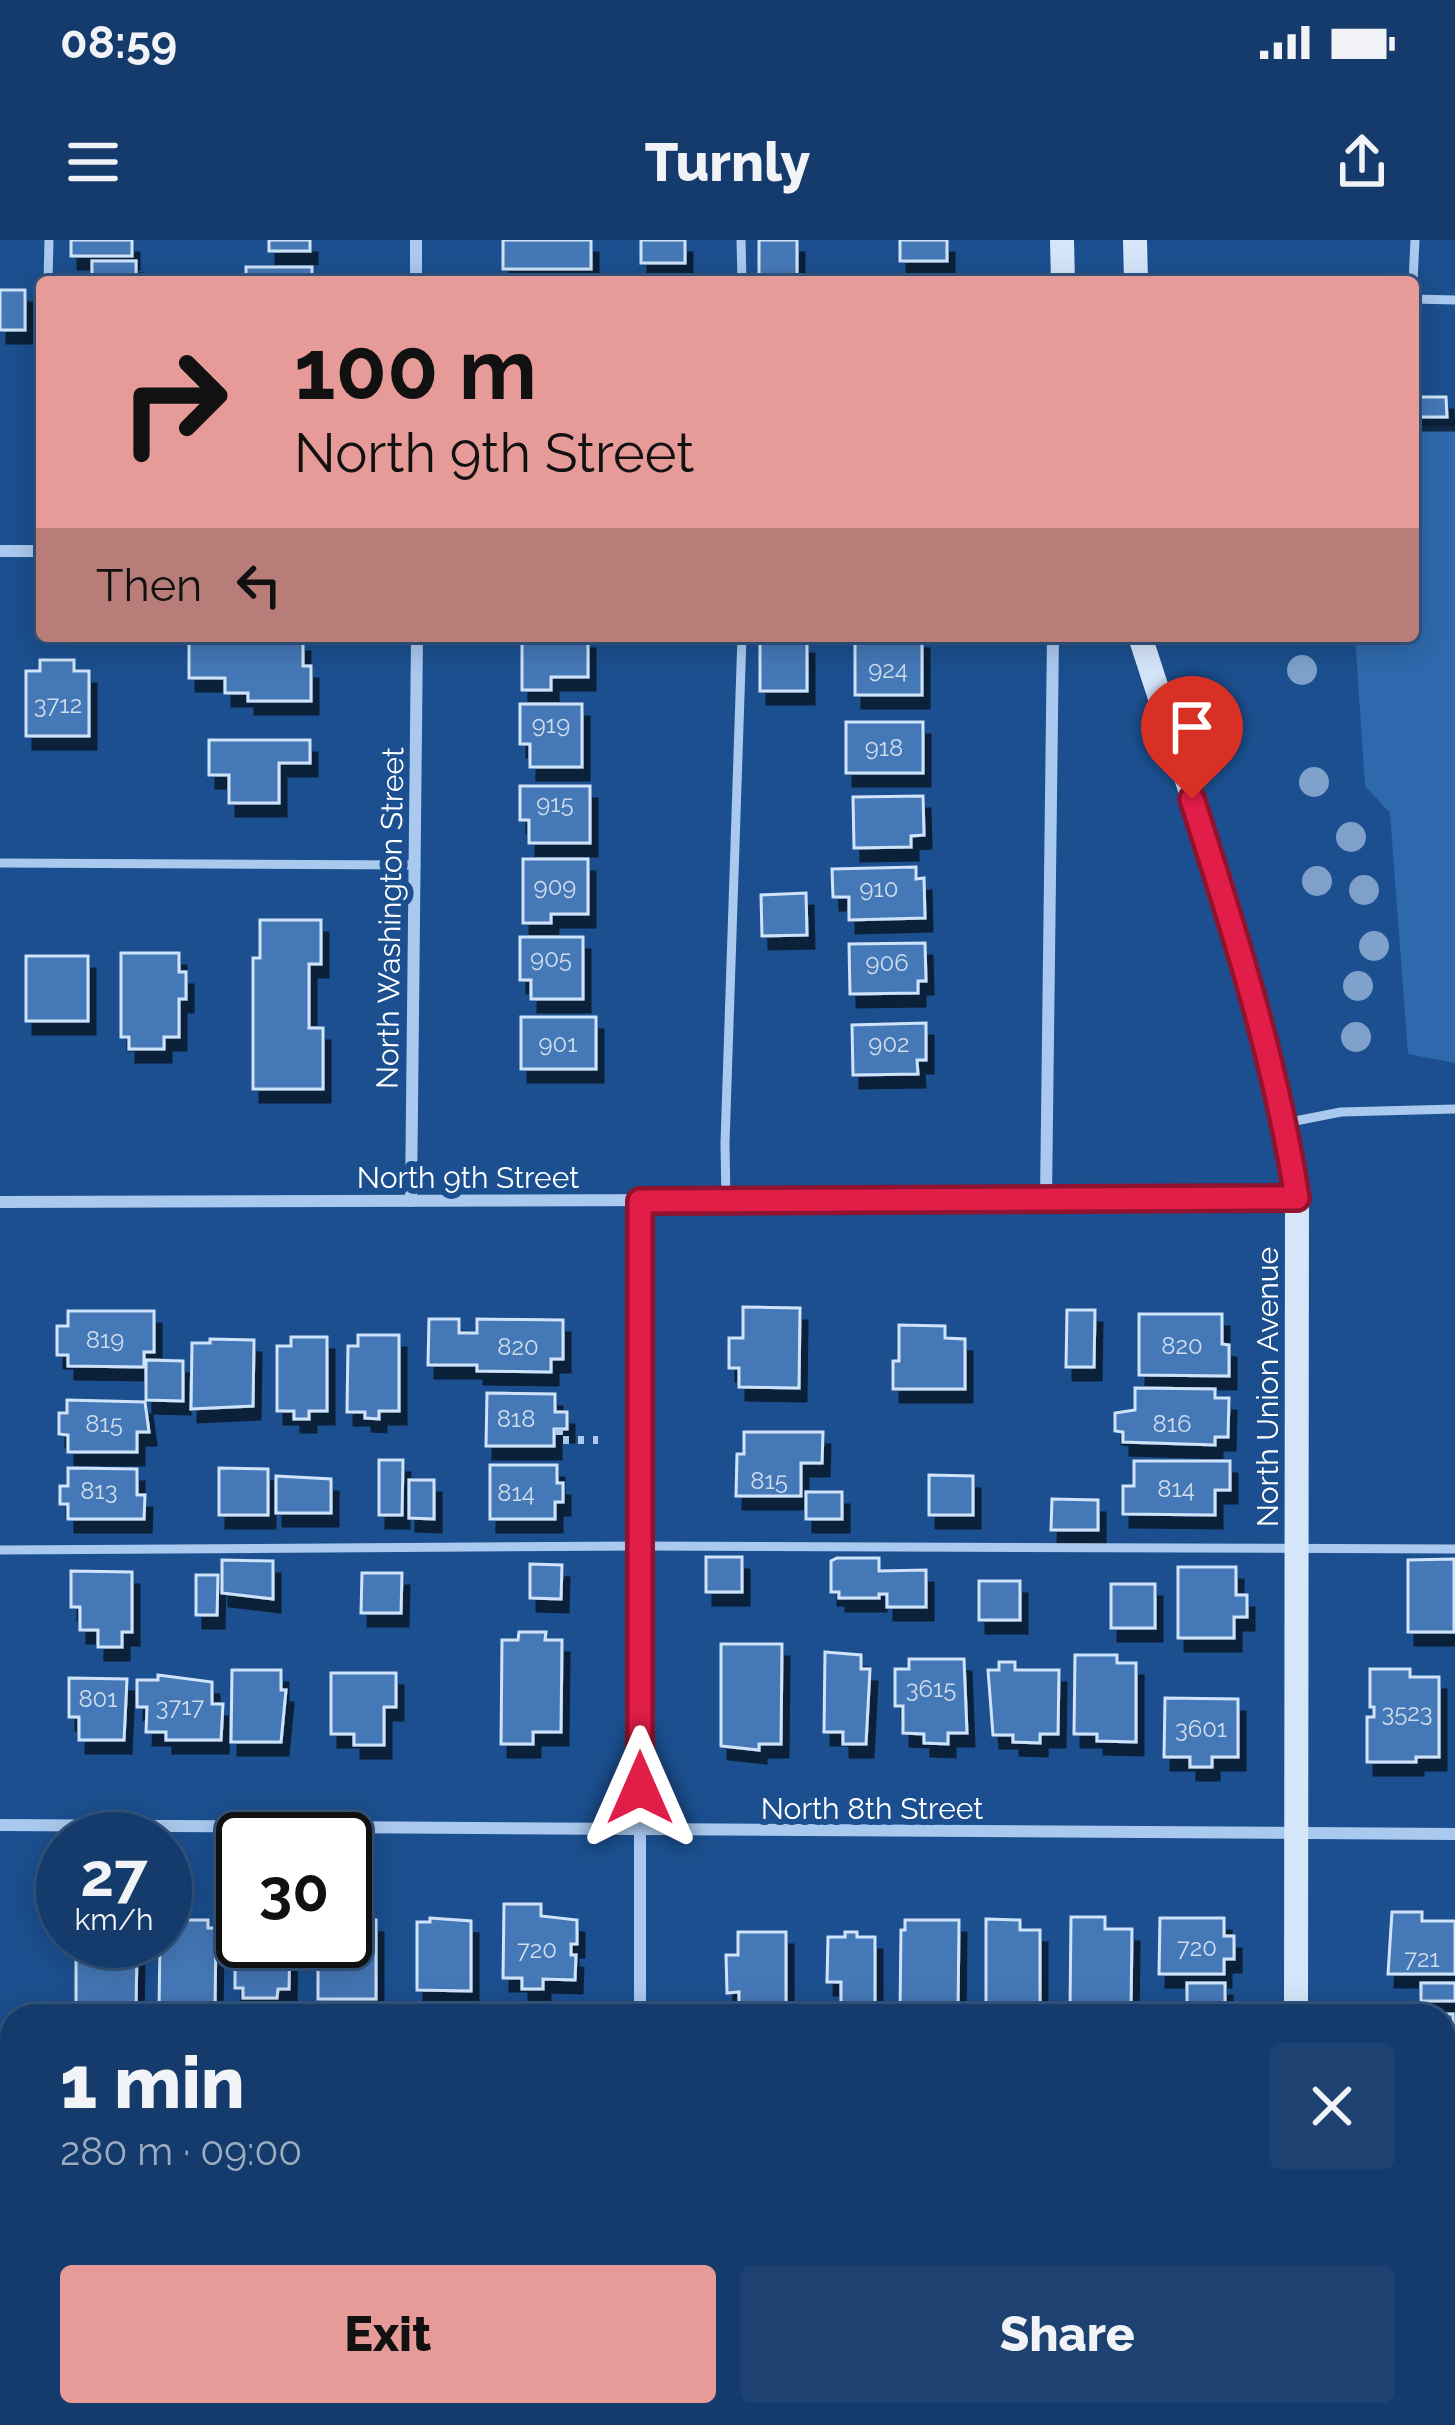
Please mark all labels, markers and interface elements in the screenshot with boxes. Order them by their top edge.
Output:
text: 08:59 [60,16,177,69]
icon: menu [60,129,126,195]
icon: share [1329,129,1395,195]
text: Turnly [645,130,810,194]
text: 100 m [294,320,537,419]
icon: right [96,324,252,480]
text: North 9th Street [294,421,694,485]
icon: left [226,552,292,618]
text: Then [96,559,202,612]
house number: 924 [868,655,908,684]
pin [1141,676,1243,799]
house number: 3712 [34,690,82,719]
icon: arrive [1159,694,1225,760]
house number: 919 [532,710,570,739]
house number: 918 [865,733,903,762]
street label: North Washington Street [370,747,410,1089]
house number: 915 [536,789,574,818]
house number: 909 [534,872,576,901]
house number: 910 [859,874,899,903]
house number: 905 [530,944,572,973]
house number: 906 [865,948,909,977]
house number: 901 [538,1029,578,1058]
house number: 902 [868,1029,910,1058]
street label: North 9th Street [357,1160,579,1195]
street label: North Union Avenue [1250,1247,1285,1527]
house number: 819 [86,1325,124,1354]
house number: 820 [1161,1331,1203,1360]
house number: 820 [497,1332,539,1361]
house number: 818 [497,1404,535,1433]
house number: 815 [85,1409,123,1438]
house number: 816 [1153,1409,1191,1438]
house number: 815 [750,1466,788,1495]
house number: 814 [1157,1474,1195,1503]
house number: 813 [80,1476,118,1505]
house number: 814 [497,1478,535,1507]
house number: 3615 [906,1674,956,1703]
house number: 801 [78,1684,118,1713]
house number: 3717 [156,1692,204,1721]
house number: 3523 [1381,1698,1433,1727]
house number: 3601 [1175,1714,1227,1743]
position arrow [577,1725,703,1851]
street label: North 8th Street [761,1791,983,1826]
speed limit sign: 30 [216,1812,372,1968]
text: 27 [80,1840,148,1910]
text: km/h [74,1902,154,1937]
house number: 720 [1177,1933,1217,1962]
house number: 720 [517,1935,557,1964]
house number: 721 [1404,1944,1440,1973]
text: 1 min [60,2040,245,2125]
button: close [1269,2043,1395,2169]
text: 280 m · 09:00 [60,2128,302,2174]
button: Exit [60,2265,716,2403]
button: Share [740,2265,1395,2403]

